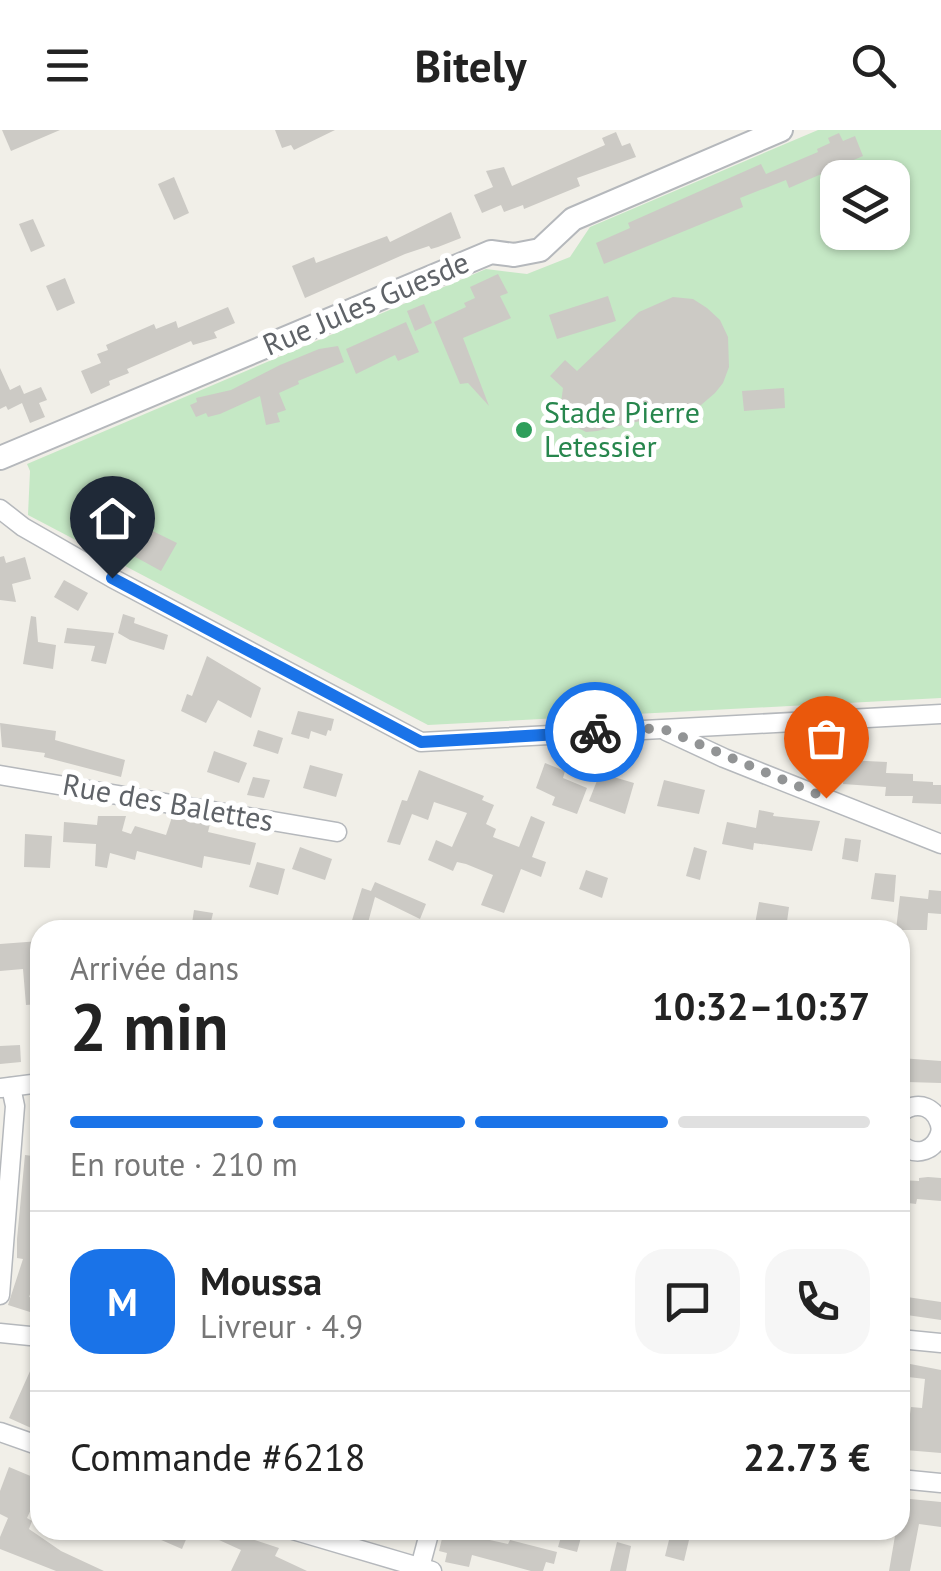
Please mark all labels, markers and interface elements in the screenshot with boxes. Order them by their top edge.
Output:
text: Bitely [415,36,526,94]
icon: menu [40,38,95,93]
icon: search [846,38,901,93]
map controls [820,160,910,250]
button: layers [820,160,910,250]
street label: Rue Jules Guesde [256,242,474,364]
place label: Stade Pierre Letessier [544,392,700,465]
marker: Stade Pierre Letessier [513,419,535,441]
pin [70,476,155,579]
icon: home [85,491,140,546]
courier [545,682,645,782]
pin [784,696,869,799]
icon: bike [568,705,623,760]
icon: bag [799,711,854,766]
street label: Rue des Balettes [60,764,277,839]
text: Arrivée dans [70,947,239,989]
text: 10:32–10:37 [652,981,870,1030]
text: 2 min [70,984,229,1068]
text: En route · 210 m [70,1143,298,1185]
button: chat [635,1249,740,1354]
button: phone [765,1249,870,1354]
text: Moussa [200,1256,322,1305]
text: M [107,1277,138,1326]
text: Livreur · 4.9 [200,1305,363,1347]
text: Commande #6218 [70,1432,366,1481]
text: 22.73 € [743,1432,870,1481]

